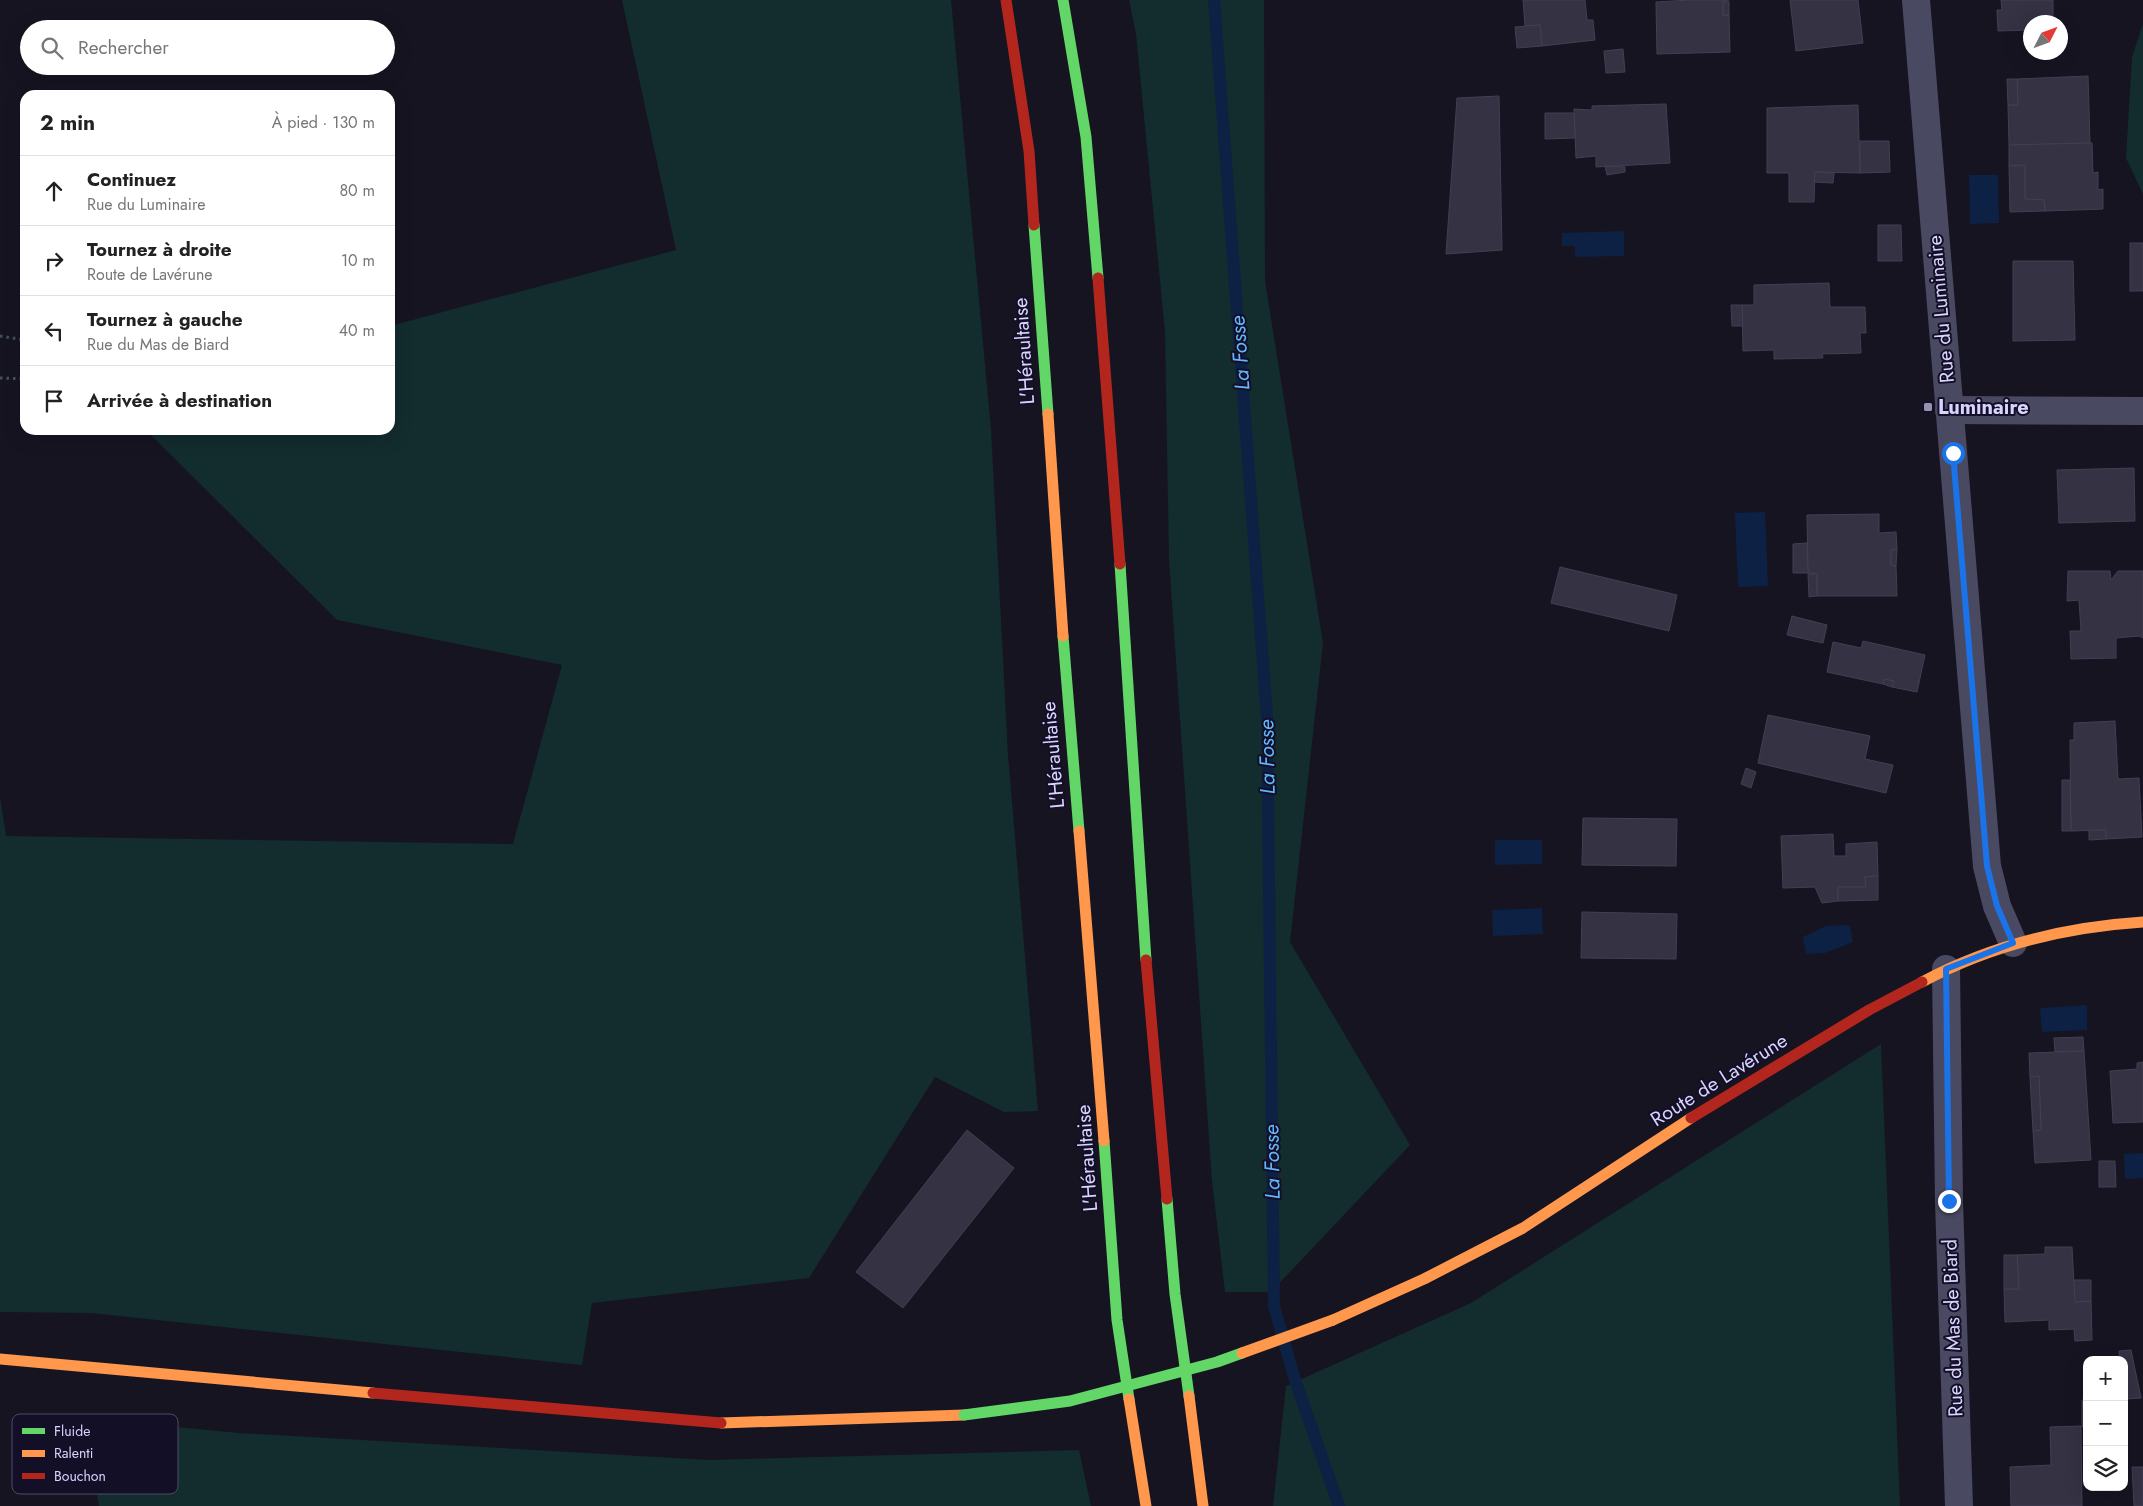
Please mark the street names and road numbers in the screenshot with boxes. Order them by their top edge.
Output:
street label: Rue du Luminaire [1920,234,1962,384]
street label: L'Héraultaise [1006,297,1042,405]
street label: L'Héraultaise [1034,700,1072,810]
street label: Route de Lavérune [1645,1026,1793,1134]
street label: L'Héraultaise [1069,1104,1105,1212]
street label: Rue du Mas de Biard [1935,1239,1971,1417]

